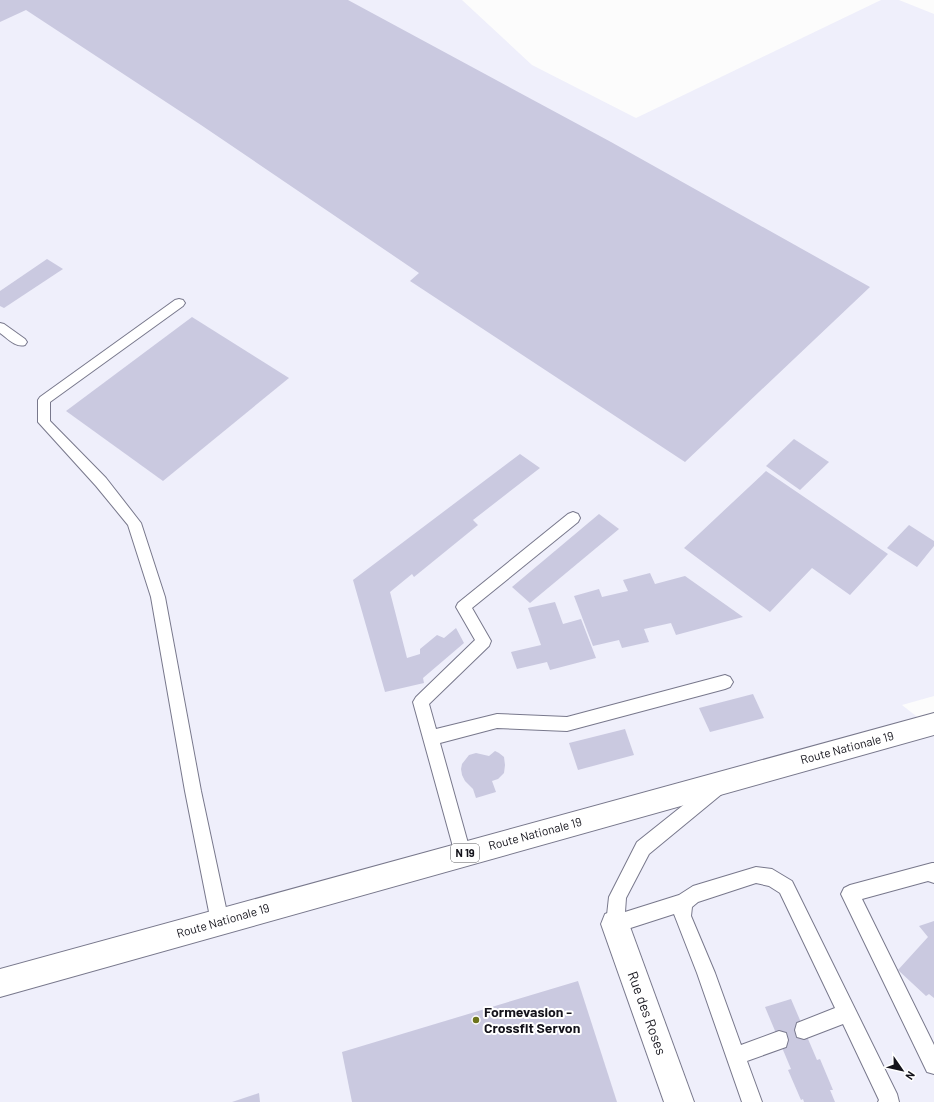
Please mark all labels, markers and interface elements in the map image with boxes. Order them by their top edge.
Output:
street label: Route Nationale 19 [799,728,895,766]
street label: Route Nationale 19 [487,814,583,852]
road number: N 19 [451,844,479,862]
street label: Route Nationale 19 [175,900,271,940]
street label: Rue des Roses [624,969,671,1057]
place label: Formevasion - Crossfit Servon [484,1003,580,1036]
marker: Formevasion - Crossfit Servon [471,1015,481,1025]
north arrow [882,1050,922,1090]
text: N [903,1069,918,1083]

